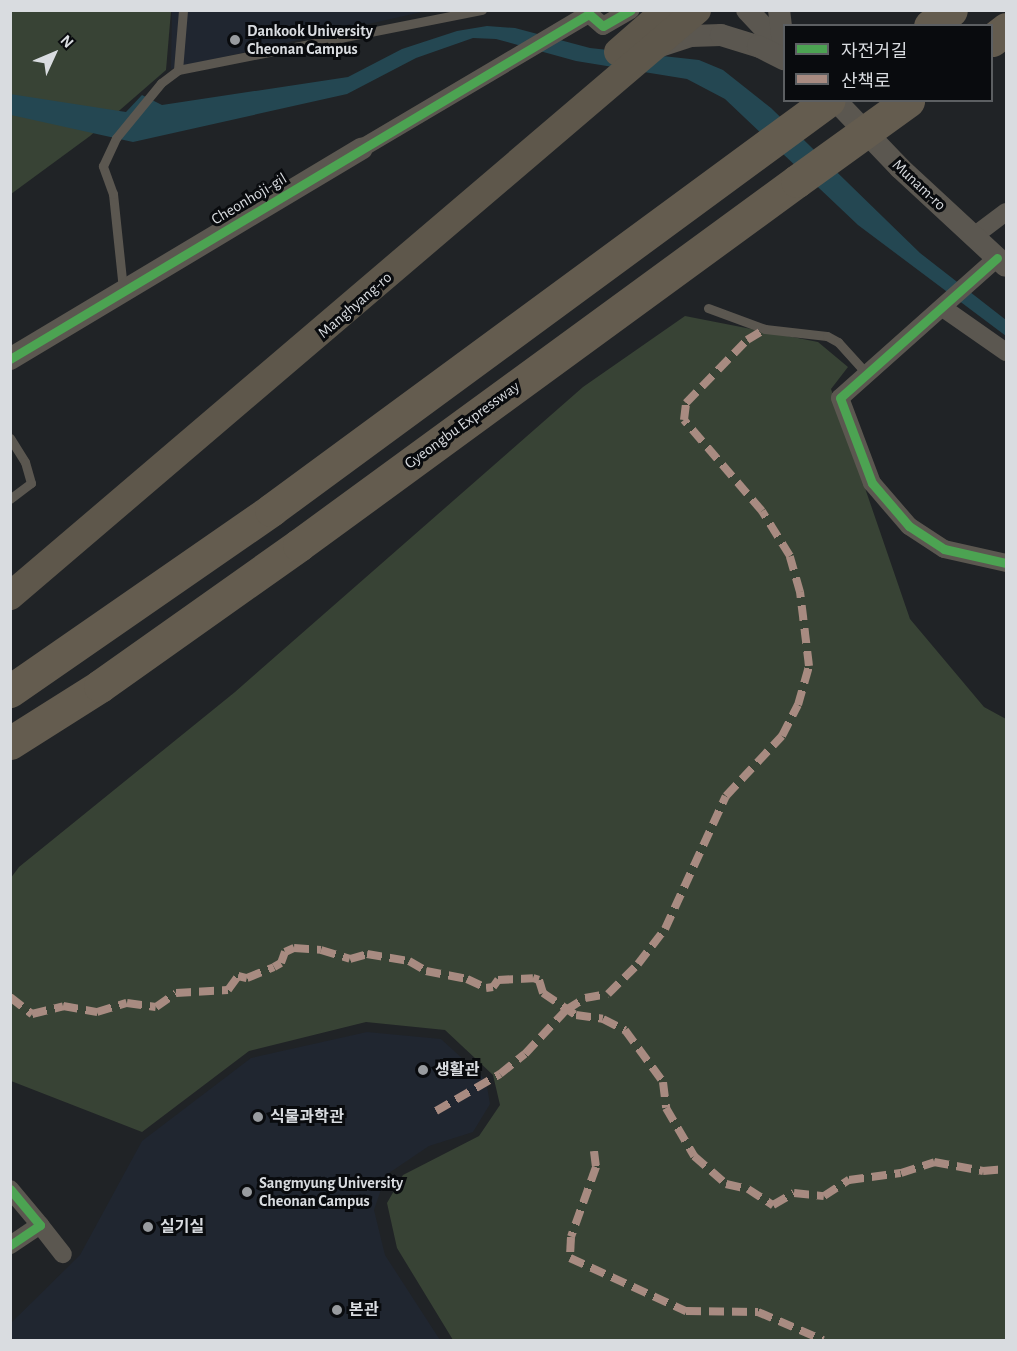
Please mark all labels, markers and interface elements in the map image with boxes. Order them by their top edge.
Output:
place label: Dankook University Cheonan Campus [247,21,373,59]
north arrow [24,24,84,84]
legend [783,24,993,102]
text: N [57,32,77,51]
marker: Dankook University Cheonan Campus [228,33,242,47]
text: 자전거길 [841,43,907,61]
text: 산책로 [841,73,891,91]
street label: Munam-ro [888,155,950,215]
street label: Cheonhoji-gil [208,169,290,229]
street label: Manghyang-ro [314,268,396,342]
street label: Gyeongbu Expressway [401,377,523,473]
place label: 생활관 [435,1060,479,1080]
marker: 생활관 [416,1063,430,1077]
place label: 식물과학관 [270,1107,344,1127]
marker: 식물과학관 [251,1110,265,1124]
place label: Sangmyung University Cheonan Campus [259,1173,403,1211]
marker: Sangmyung University Cheonan Campus [240,1185,254,1199]
place label: 실기실 [160,1217,204,1237]
marker: 실기실 [141,1220,155,1234]
place label: 본관 [349,1300,378,1320]
marker: 본관 [330,1303,344,1317]

